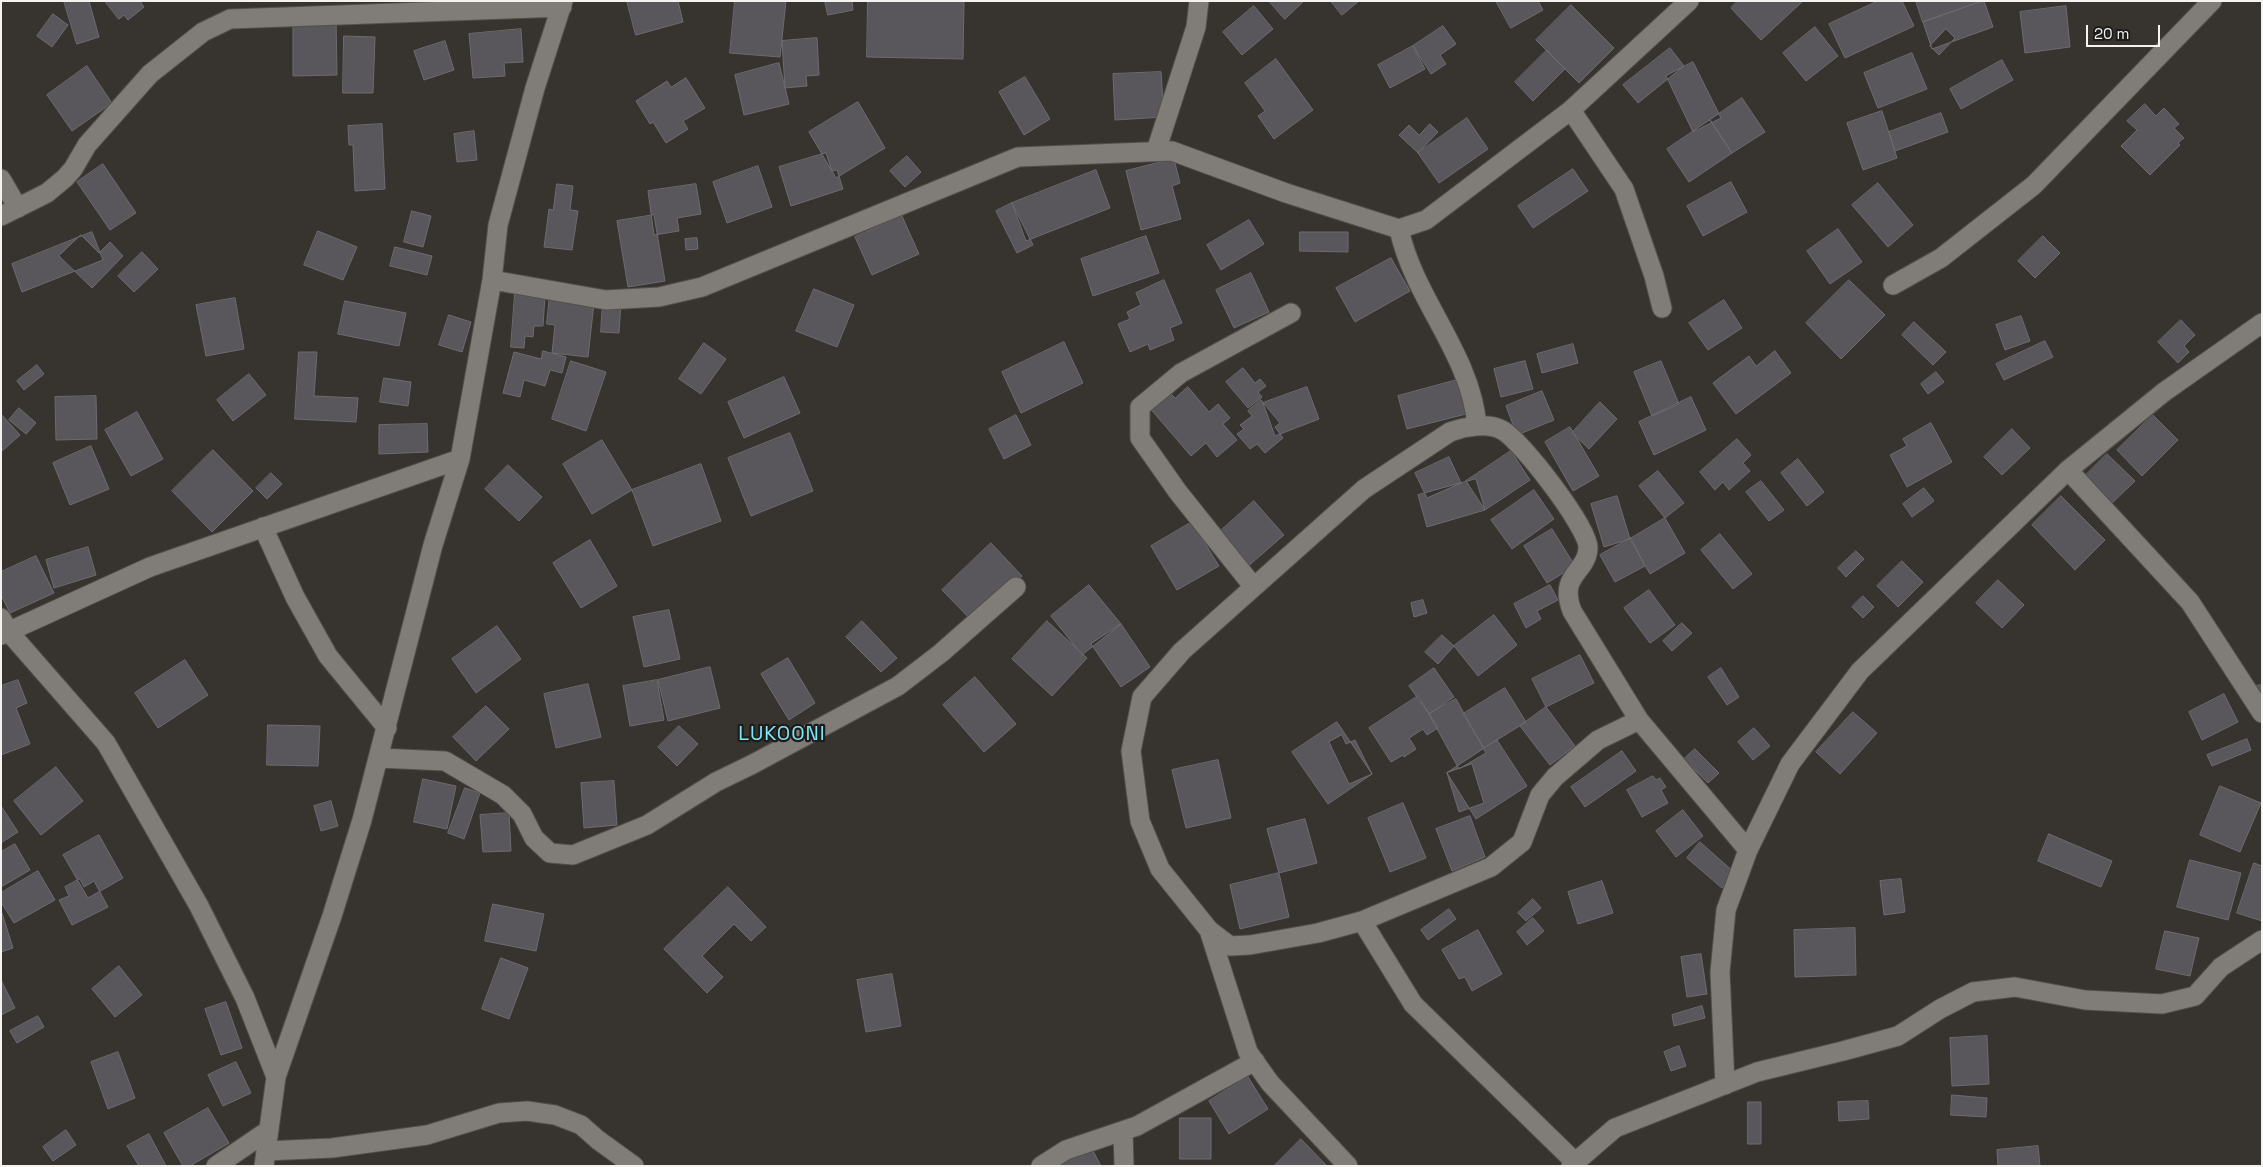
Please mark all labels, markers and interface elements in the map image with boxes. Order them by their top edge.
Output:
scale bar [2088,15,2162,47]
text: 20 m [2094,24,2129,43]
district label: LUKOONI [737,723,827,747]

